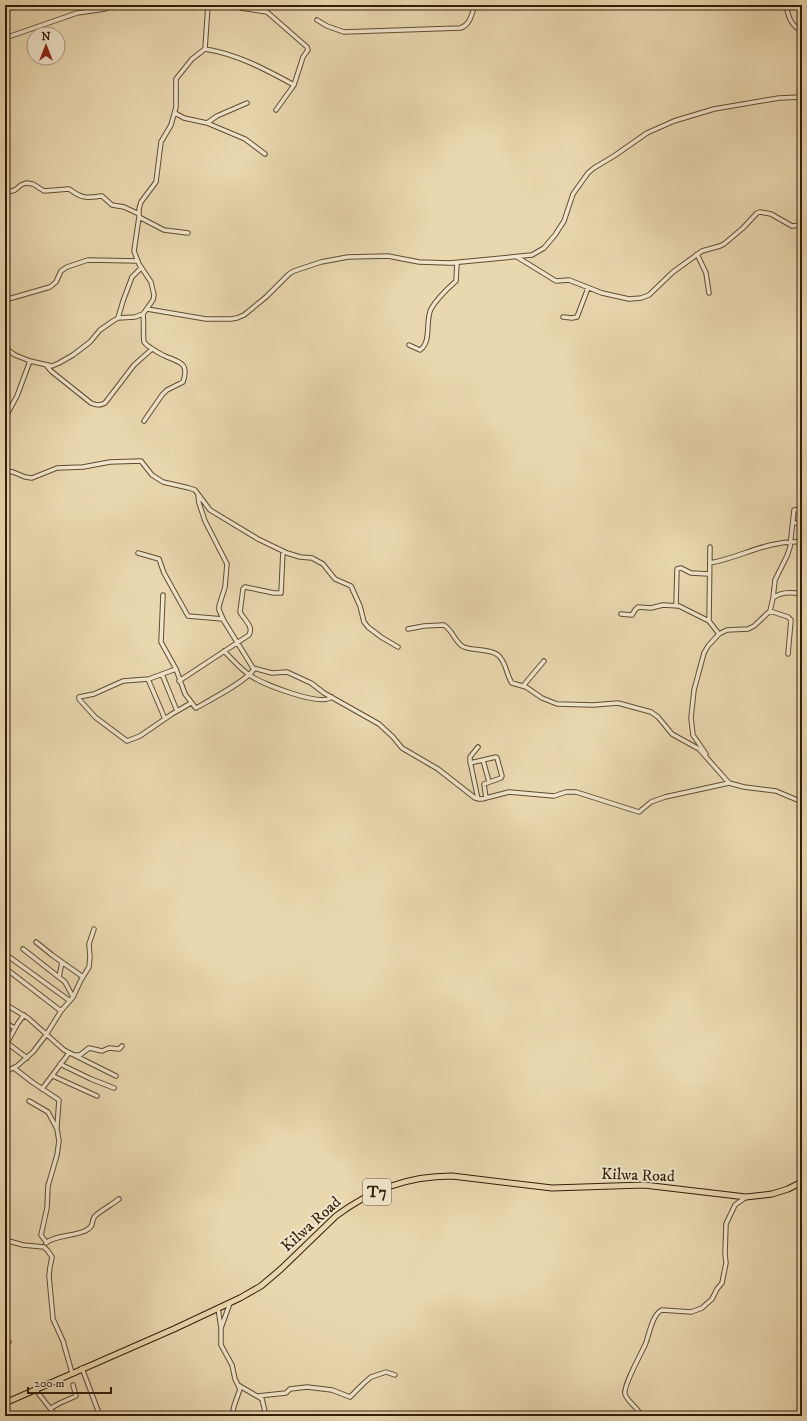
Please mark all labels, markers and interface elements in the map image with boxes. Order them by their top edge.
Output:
north arrow [26,26,66,66]
text: N [41,30,51,44]
street label: Kilwa Road [601,1164,675,1186]
road number: T7 [363,1179,391,1205]
street label: Kilwa Road [277,1192,345,1256]
scale bar [28,1369,111,1395]
text: 200 m [34,1376,64,1391]

